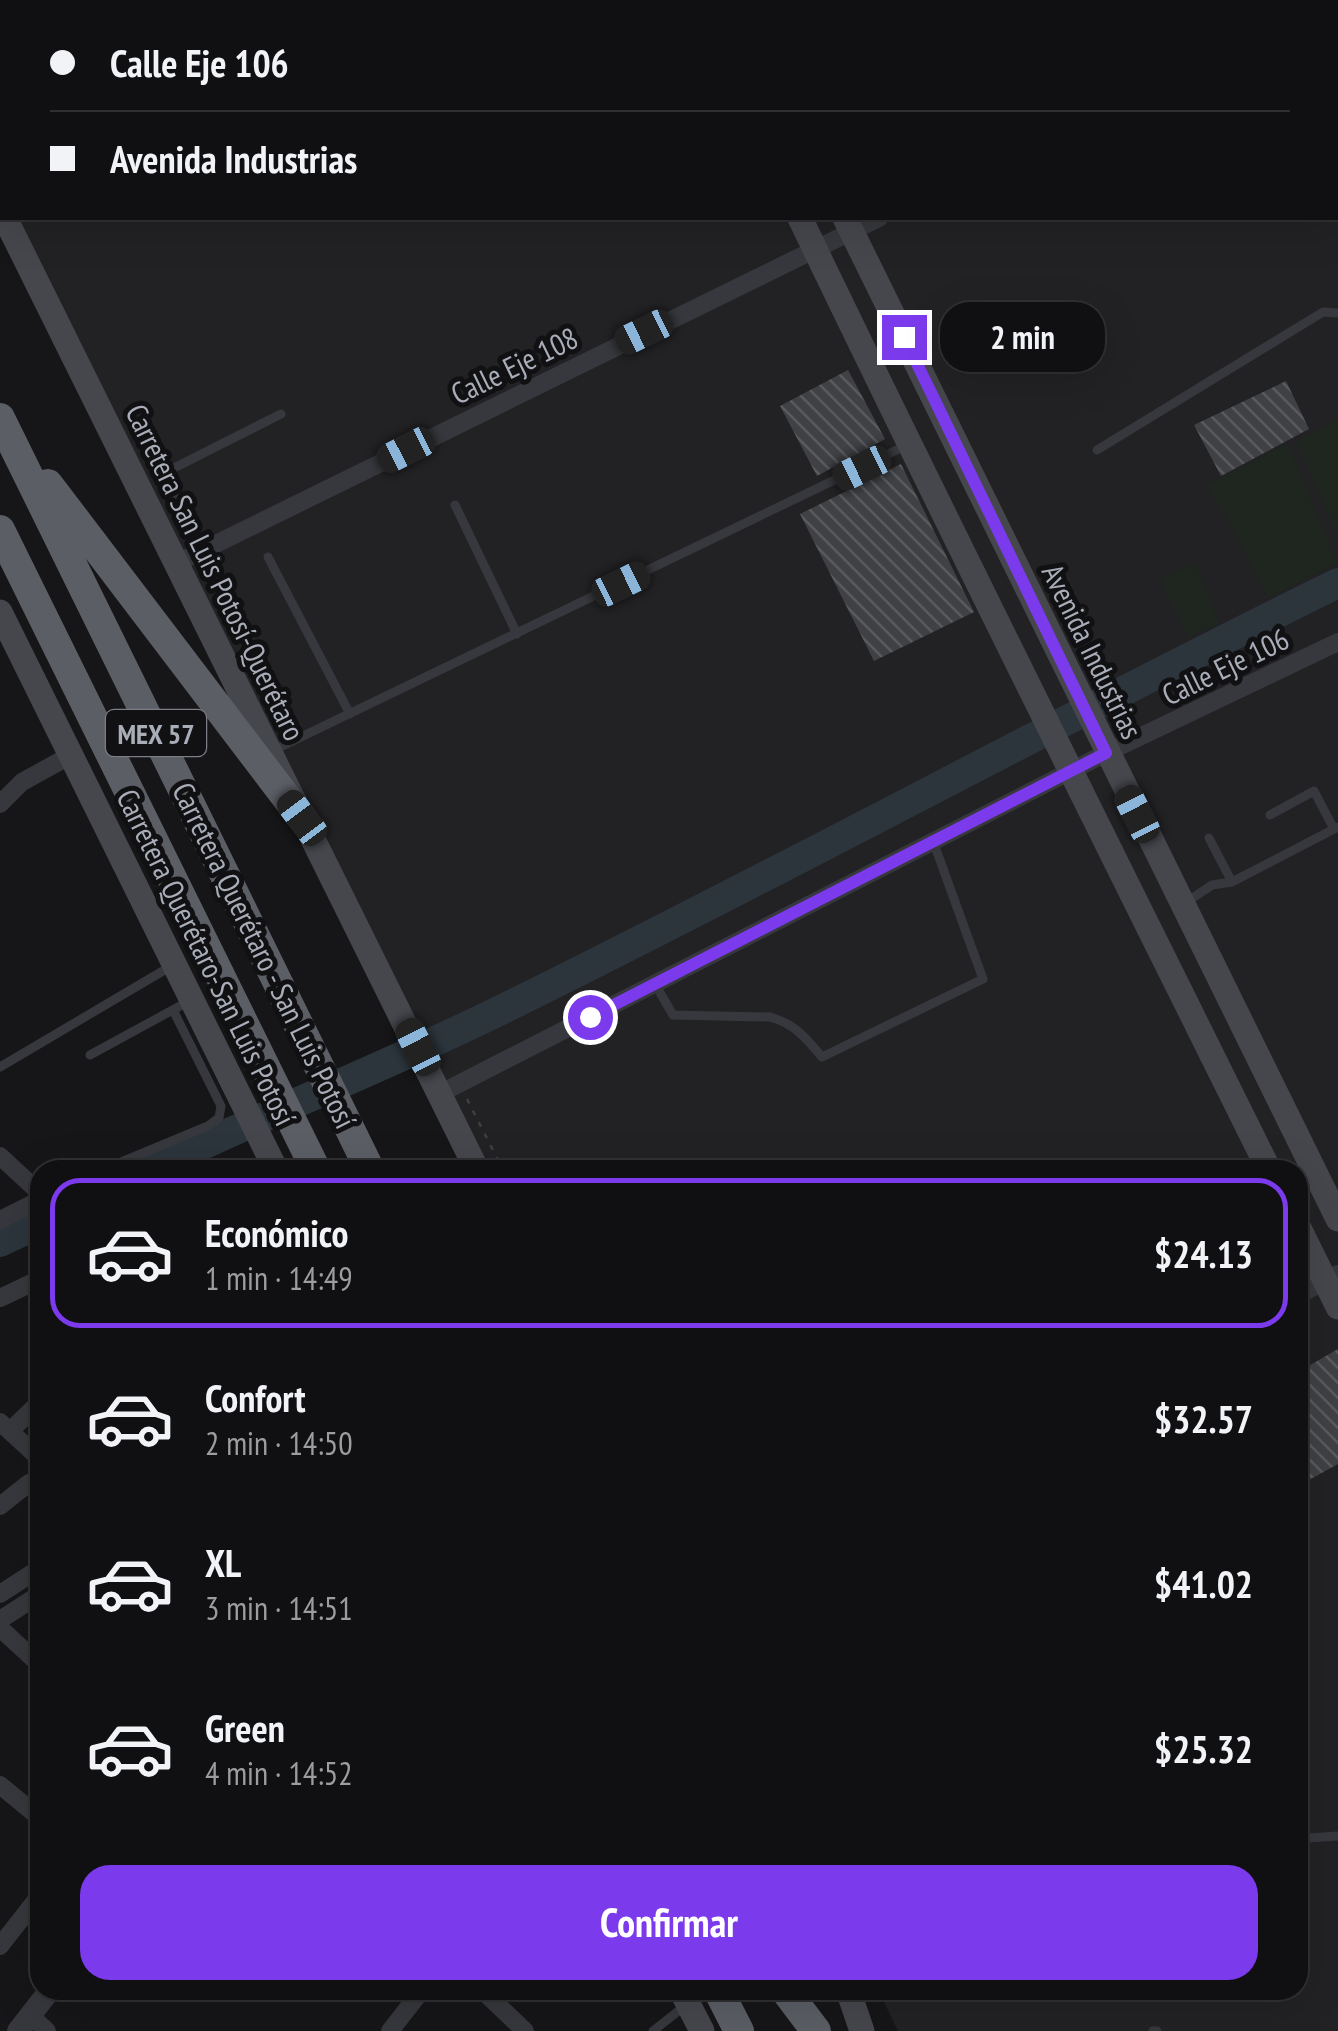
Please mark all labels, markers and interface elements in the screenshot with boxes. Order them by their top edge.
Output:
text: Calle Eje 106 [110,38,289,87]
text: Avenida Industrias [110,134,357,183]
callout: 2 min [939,302,1104,372]
car [610,305,678,359]
route end [882,315,927,360]
text: 2 min [990,316,1055,358]
street label: Calle Eje 108 [444,318,584,412]
street label: Carretera San Luis Potosí-Querétaro [117,397,315,747]
car [372,423,440,477]
car [828,441,896,495]
car [587,557,655,611]
street label: Avenida Industrias [1034,557,1152,745]
street label: Calle Eje 106 [1155,619,1295,713]
road number: MEX 57 [106,710,206,756]
street label: Carretera Querétaro - San Luis Potosí [164,776,366,1135]
car [1110,780,1164,848]
street label: Carretera Querétaro-San Luis Potosí [108,782,306,1132]
car [272,785,332,851]
route start [568,995,613,1040]
car [391,1013,445,1081]
icon: car [85,1208,175,1298]
text: Económico [205,1208,349,1257]
text: $24.13 [1154,1229,1253,1278]
text: 1 min · 14:49 [205,1257,353,1299]
icon: car [85,1373,175,1463]
text: Confort [205,1373,305,1422]
text: $32.57 [1154,1394,1253,1443]
text: 2 min · 14:50 [205,1422,353,1464]
icon: car [85,1538,175,1628]
text: XL [205,1538,241,1587]
text: $41.02 [1154,1559,1253,1608]
text: 3 min · 14:51 [205,1587,353,1629]
icon: car [85,1703,175,1793]
text: Green [205,1703,285,1752]
text: $25.32 [1154,1724,1253,1773]
text: 4 min · 14:52 [205,1752,353,1794]
button: Confirmar [80,1865,1258,1980]

